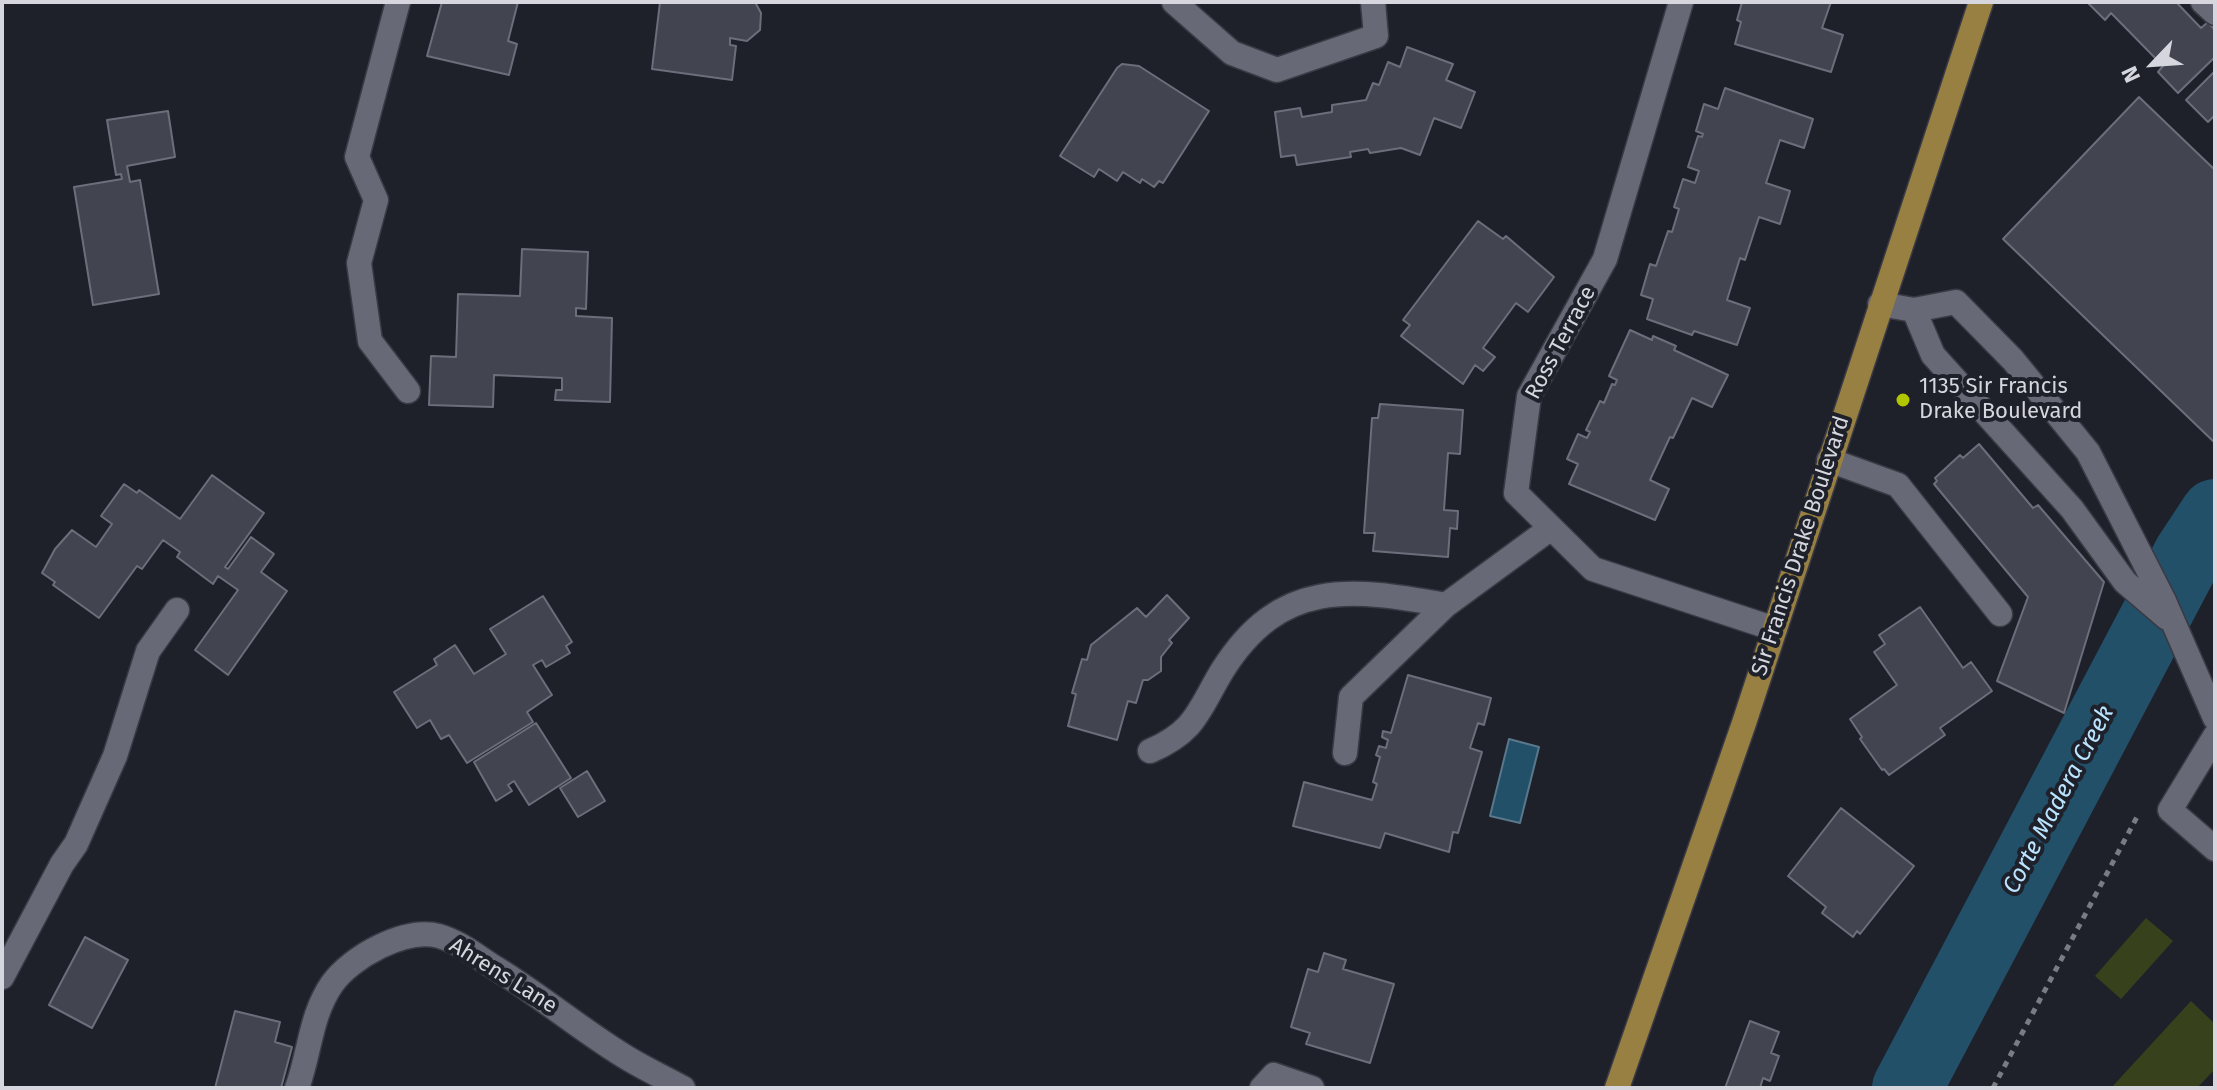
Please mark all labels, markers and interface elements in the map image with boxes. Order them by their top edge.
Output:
north arrow [2113,24,2193,104]
text: N [2115,62,2146,87]
street label: Ross Terrace [1520,282,1602,404]
place label: 1135 Sir Francis Drake Boulevard [1919,374,2082,426]
marker: 1135 Sir Francis Drake Boulevard [1894,391,1912,409]
street label: Sir Francis Drake Boulevard [1747,413,1855,679]
water label: Corte Madera Creek [1997,701,2121,899]
street label: Ahrens Lane [444,933,562,1019]

